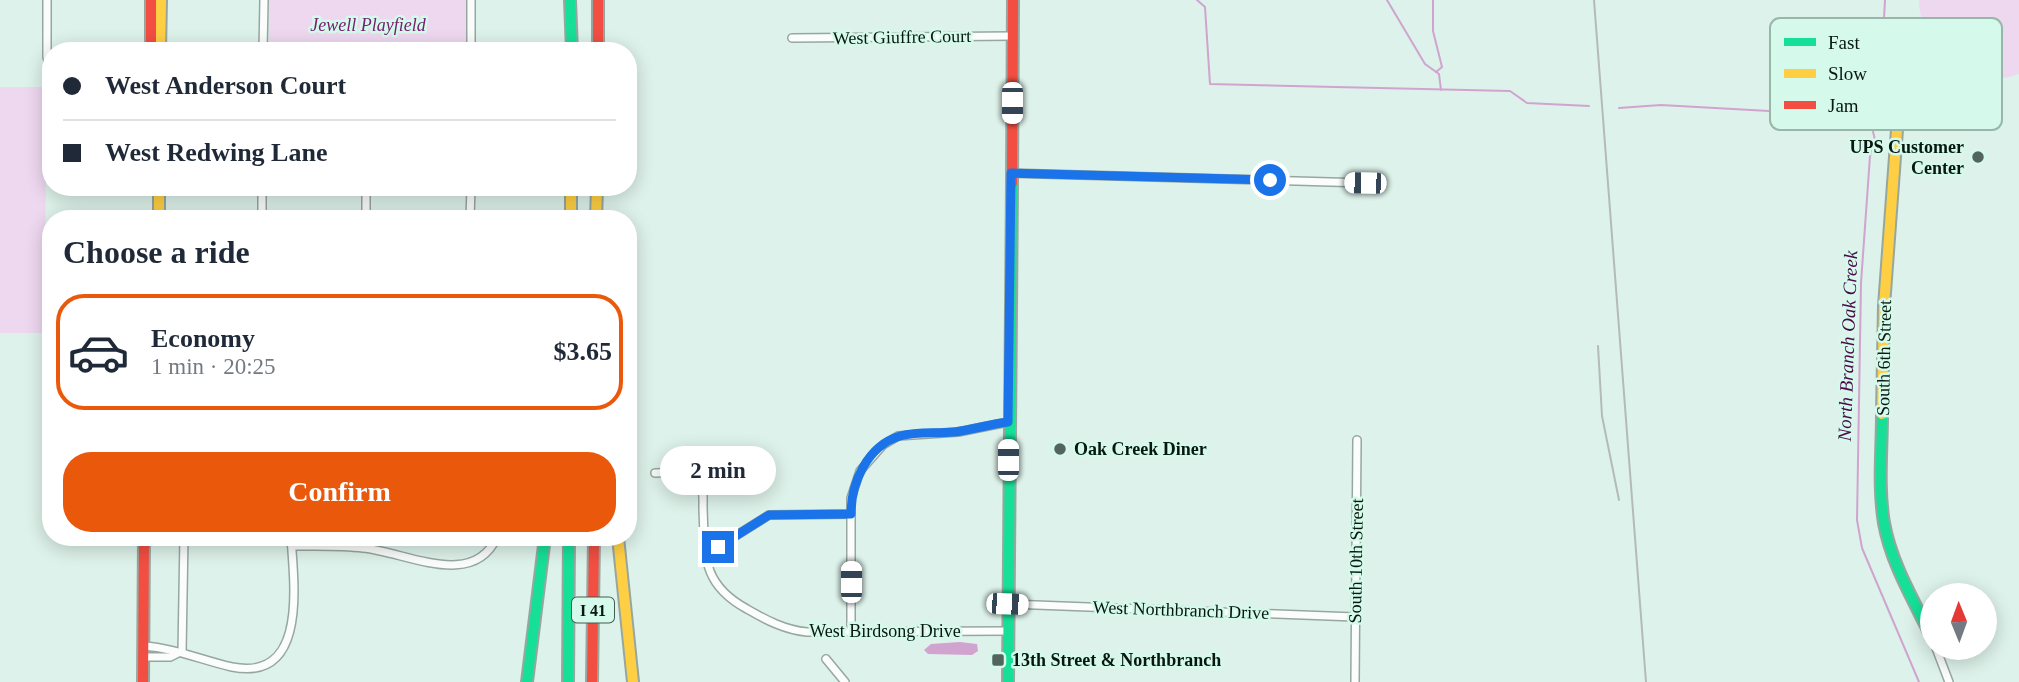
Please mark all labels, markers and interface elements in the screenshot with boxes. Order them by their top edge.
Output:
park label: Jewell Playfield [310,15,427,35]
legend [1770,18,2002,130]
street label: West Giuffre Court [833,26,971,48]
text: Fast [1828,32,1860,53]
text: Slow [1828,63,1867,84]
text: West Anderson Court [105,71,346,100]
car [1002,82,1023,124]
text: Jam [1828,95,1859,116]
place label: UPS Customer Center [1850,137,1964,178]
text: West Redwing Lane [105,138,327,167]
marker: UPS Customer Center [1970,149,1986,165]
route start [1254,164,1286,196]
car [1344,172,1387,194]
text: Choose a ride [63,234,250,270]
water label: North Branch Oak Creek [1834,250,1861,443]
street label: South 6th Street [1873,300,1895,416]
icon: car [67,321,130,384]
text: Economy [151,324,255,353]
text: $3.65 [554,337,612,366]
text: 1 min · 20:25 [151,354,276,379]
car [998,439,1019,481]
place label: Oak Creek Diner [1074,439,1207,459]
marker: Oak Creek Diner [1052,441,1068,457]
callout: 2 min [660,446,776,494]
button: Confirm [63,452,616,532]
text: 2 min [690,458,746,483]
street label: South 10th Street [1345,498,1367,624]
route end [702,531,734,563]
car [841,561,862,603]
north arrow [1920,583,1997,660]
map controls [1920,583,1997,660]
car [986,593,1029,615]
road number: I 41 [572,597,614,622]
street label: West Northbranch Drive [1092,597,1270,623]
street label: West Birdsong Drive [809,621,961,641]
place label: 13th Street & Northbranch [1012,650,1221,670]
marker: 13th Street & Northbranch [990,652,1006,668]

